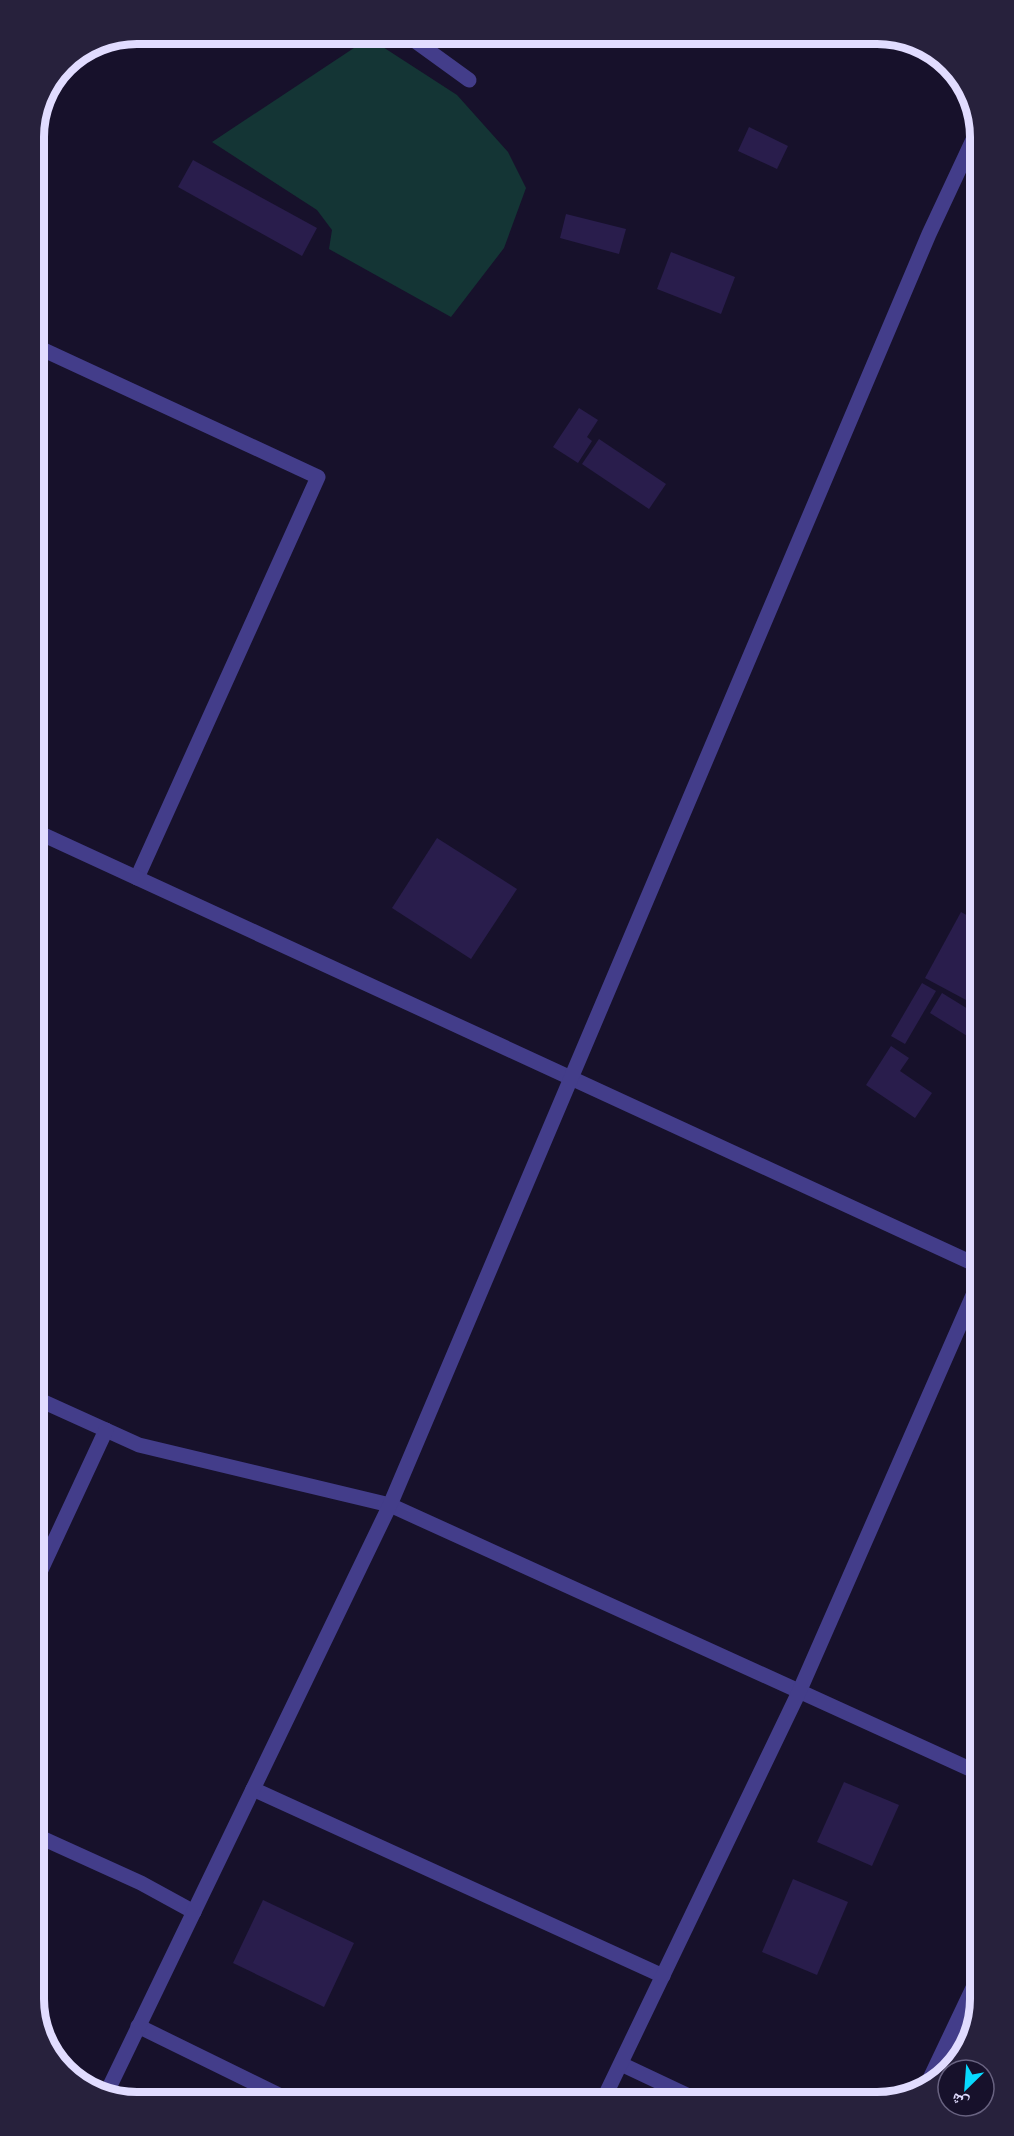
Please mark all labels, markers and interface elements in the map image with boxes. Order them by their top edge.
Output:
north arrow [936,2058,996,2118]
text: ش [947,2088,972,2115]

